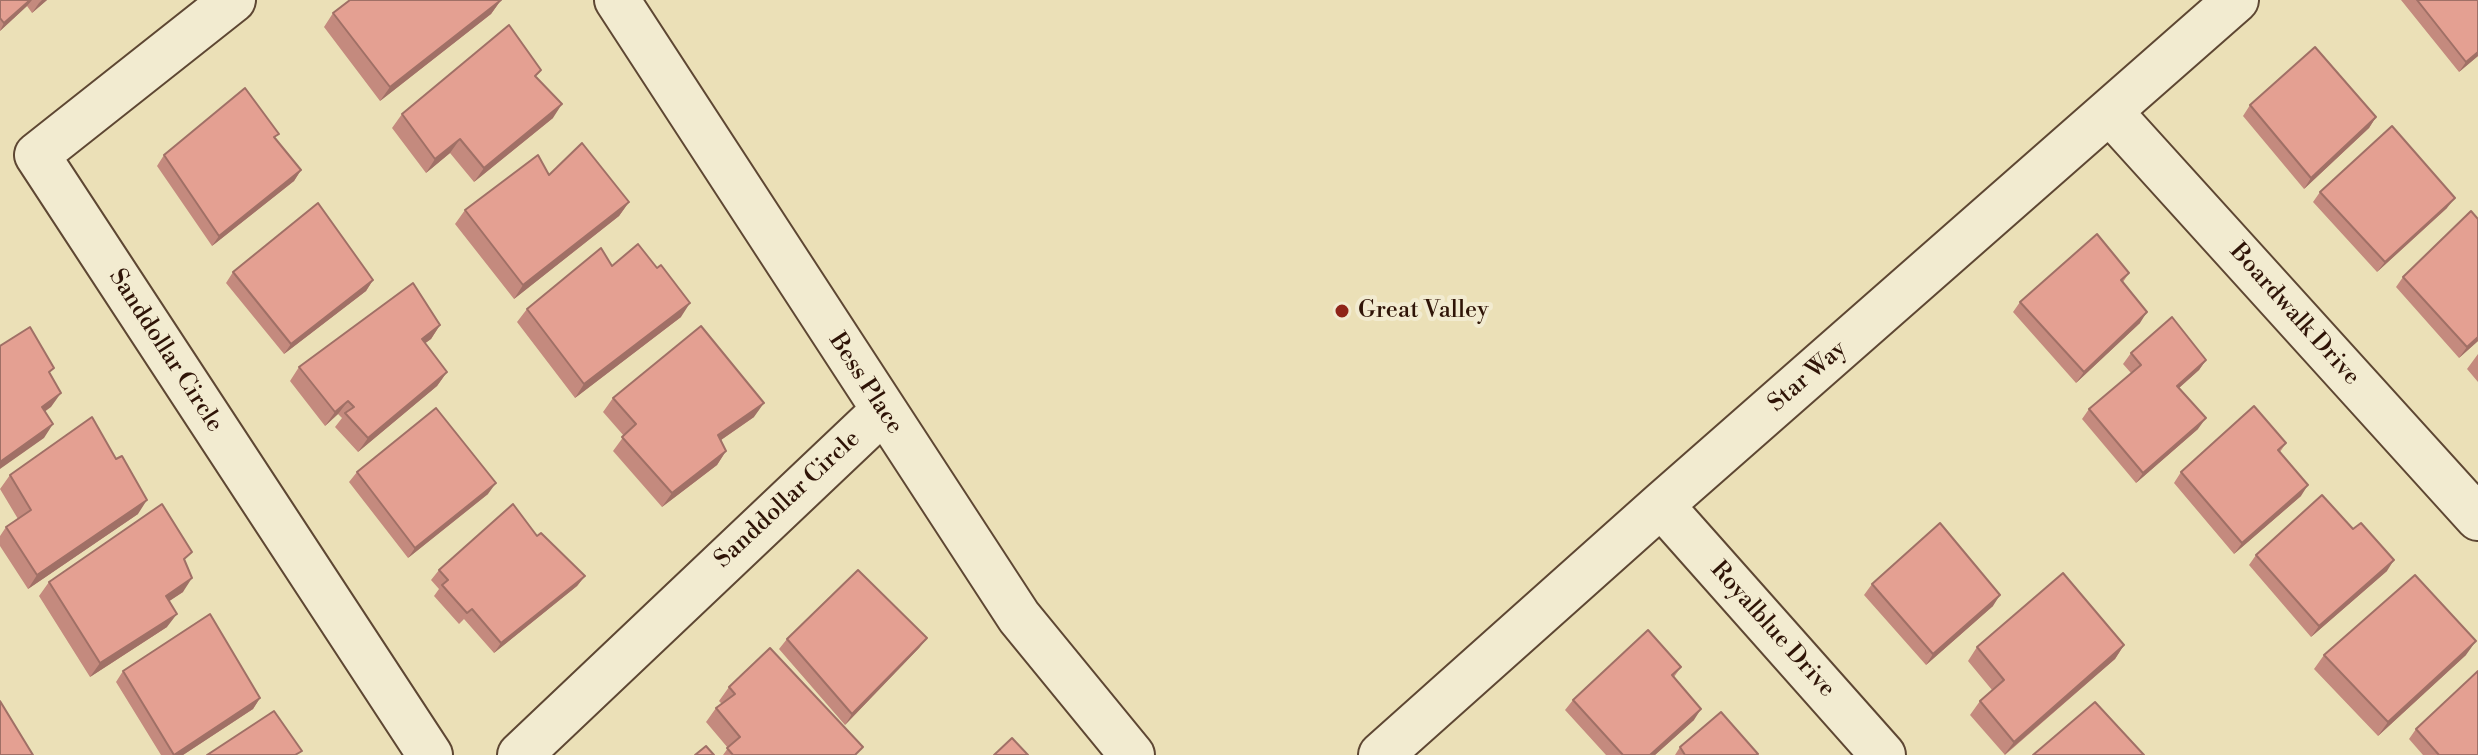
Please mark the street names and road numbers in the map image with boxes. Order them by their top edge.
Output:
street label: Boardwalk Drive [2223,238,2365,392]
street label: Sanddollar Circle [102,264,228,438]
street label: Bess Place [822,328,908,440]
street label: Star Way [1763,335,1853,419]
street label: Sanddollar Circle [709,425,867,575]
street label: Royalblue Drive [1703,556,1841,704]

